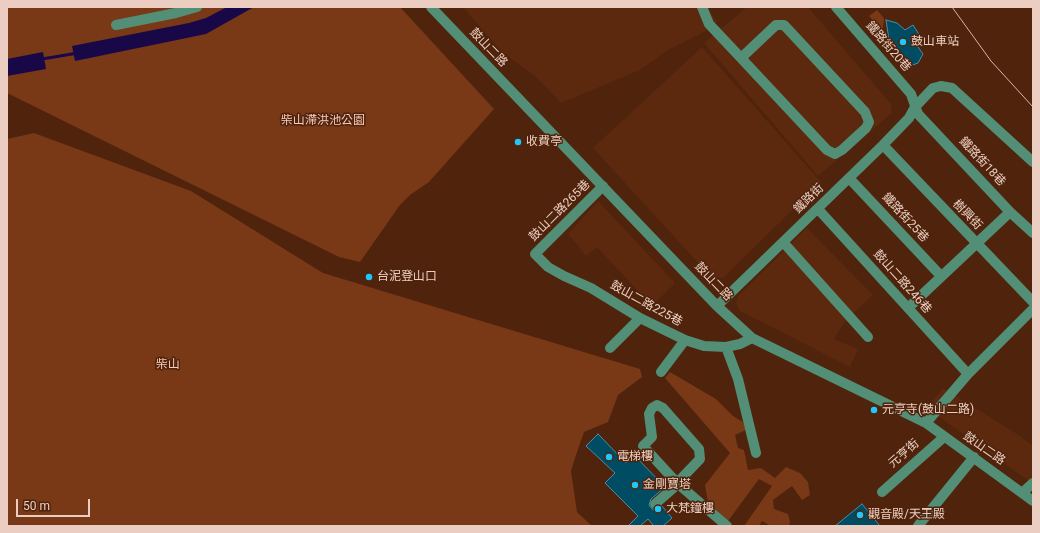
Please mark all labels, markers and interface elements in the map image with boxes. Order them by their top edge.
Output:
street label: 鐵路街20巷 [862,19,914,75]
street label: 鼓山二路 [466,26,510,70]
place label: 鼓山車站 [911,35,959,49]
marker: 鼓山車站 [898,37,908,47]
park label: 柴山滯洪池公園 [281,114,365,128]
place label: 收費亭 [526,135,562,149]
street label: 鐵路街18巷 [956,135,1008,189]
marker: 收費亭 [513,137,523,147]
street label: 鼓山二路265巷 [527,178,593,244]
street label: 鐵路街 [791,181,827,217]
street label: 鐵路街25巷 [879,191,931,245]
street label: 樹興街 [949,197,985,233]
street label: 鼓山二路246巷 [870,247,934,317]
street label: 鼓山二路 [691,260,735,304]
place label: 台泥登山口 [377,270,437,284]
marker: 台泥登山口 [364,272,374,282]
street label: 鼓山二路225巷 [607,278,685,330]
park label: 柴山 [156,358,180,372]
place label: 元亨寺(鼓山二路) [882,403,974,417]
marker: 元亨寺(鼓山二路) [869,405,879,415]
street label: 鼓山二路 [960,429,1008,469]
street label: 元亨街 [886,437,922,471]
place label: 電梯樓 [617,450,653,464]
marker: 電梯樓 [604,452,614,462]
place label: 金剛寶塔 [643,478,691,492]
marker: 金剛寶塔 [630,480,640,490]
scale bar [18,491,92,517]
text: 50 m [23,499,50,513]
place label: 大梵鐘樓 [666,502,714,516]
marker: 大梵鐘樓 [653,504,663,514]
place label: 觀音殿/天王殿 [868,508,945,522]
marker: 觀音殿/天王殿 [855,510,865,520]

